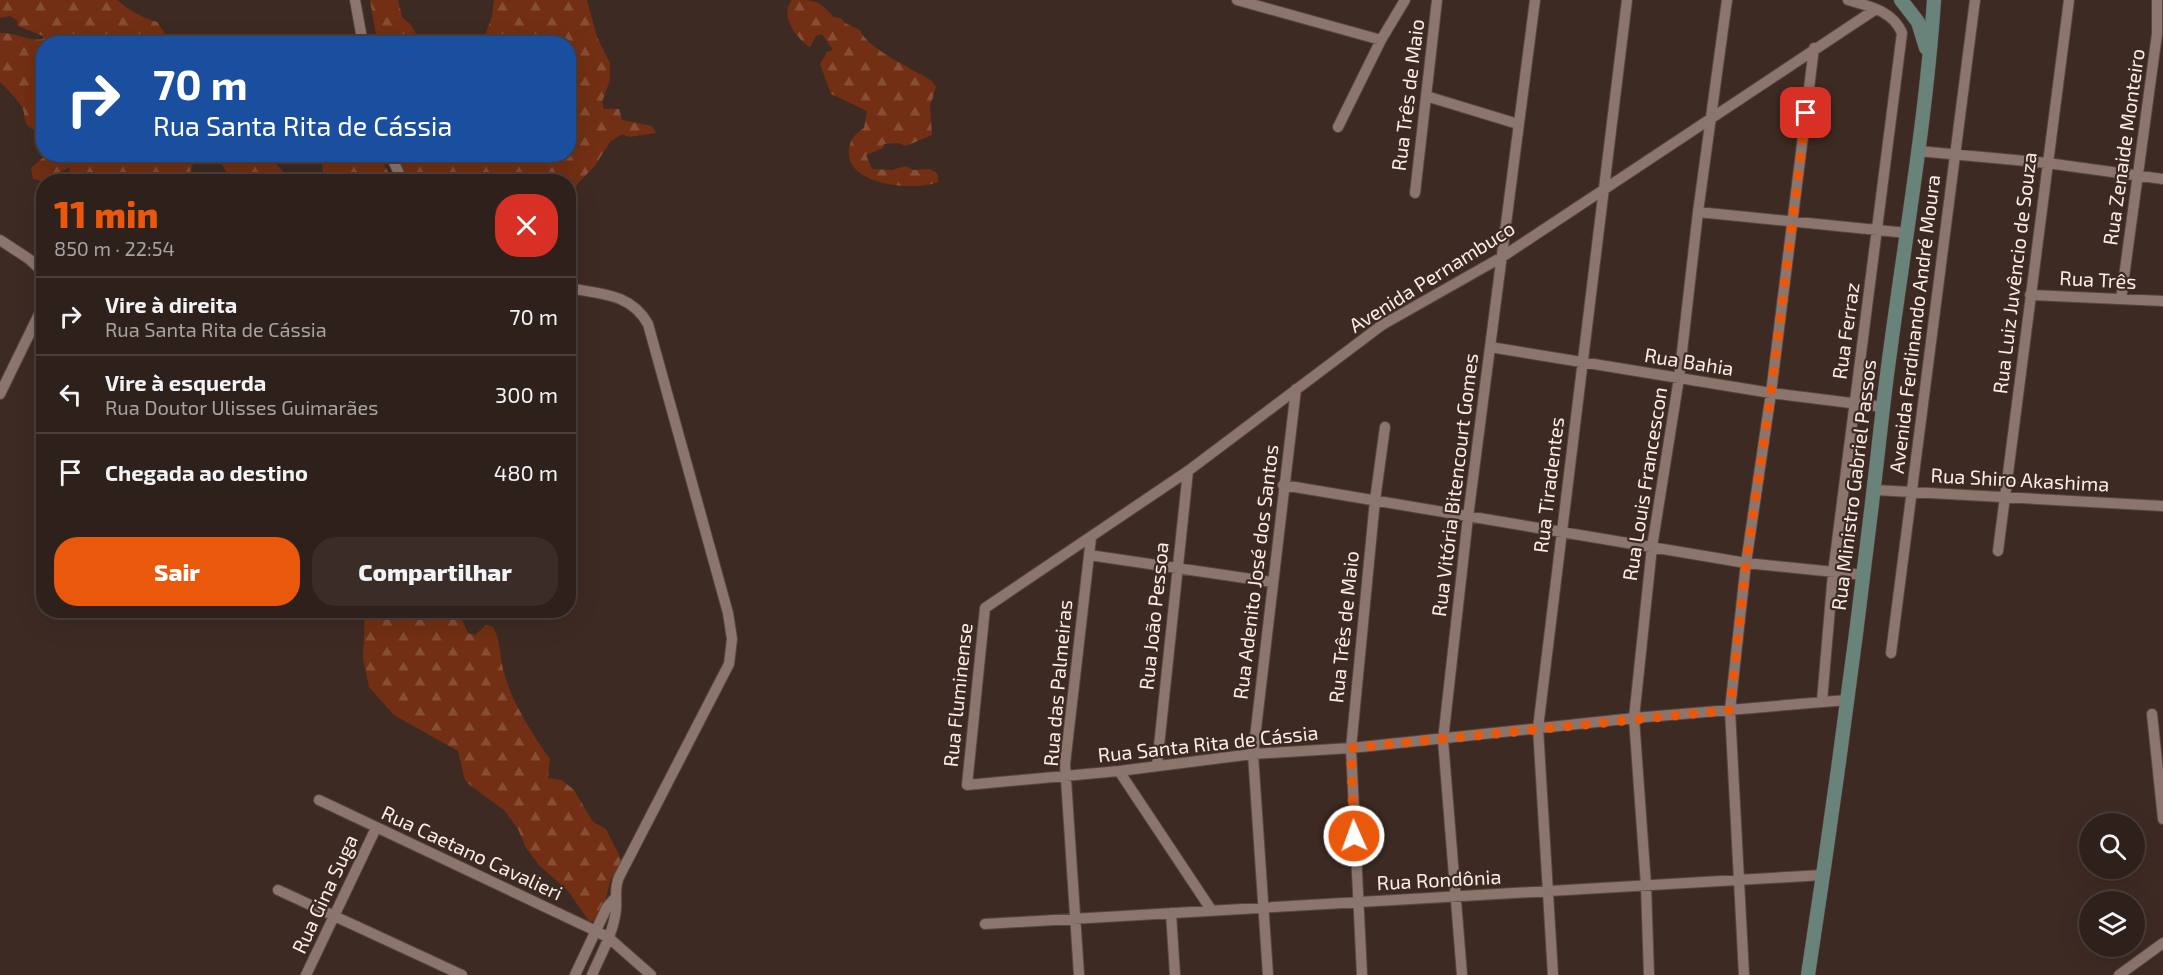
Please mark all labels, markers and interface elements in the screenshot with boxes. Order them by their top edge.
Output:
street label: Rua Três de Maio [1386,17,1428,172]
street label: Rua Zenaide Monteiro [2097,47,2149,247]
text: 70 m [153,58,248,108]
icon: right [54,60,132,138]
pin [1780,87,1831,138]
icon: arrive [1789,96,1822,129]
text: Rua Santa Rita de Cássia [153,109,452,141]
street label: Rua Luiz Juvêncio de Souza [1987,151,2041,395]
street label: Avenida Ferdinando André Moura [1884,173,1944,475]
text: 11 min [54,192,158,235]
button: close [495,194,558,257]
street label: Avenida Pernambuco [1344,215,1519,337]
text: 850 m · 22:54 [54,236,175,260]
street label: Rua Três [2059,265,2137,293]
street label: Rua Ferraz [1826,281,1864,381]
text: Vire à direita [105,291,237,317]
icon: right [54,300,87,333]
text: 70 m [509,303,558,329]
text: Rua Santa Rita de Cássia [105,317,327,341]
street label: Rua Bahia [1643,342,1736,380]
street label: Rua Vitória Bitencourt Gomes [1426,352,1482,618]
street label: Rua Ministro Gabriel Passos [1826,358,1880,612]
text: Vire à esquerda [105,369,266,395]
icon: left [54,378,87,411]
text: 300 m [495,381,558,407]
street label: Rua Louis Francescon [1617,385,1671,582]
text: Rua Doutor Ulisses Guimarães [105,395,379,419]
street label: Rua Tiradentes [1528,416,1568,554]
street label: Rua Adenito José dos Santos [1227,443,1283,701]
icon: arrive [54,456,87,489]
text: Chegada ao destino [105,459,308,485]
text: 480 m [494,459,558,485]
street label: Rua Shiro Akashima [1930,462,2110,496]
button: Sair [54,537,300,606]
button: Compartilhar [312,537,558,606]
street label: Rua João Pessoa [1133,541,1173,691]
street label: Rua Três de Maio [1323,549,1363,704]
street label: Rua das Palmeiras [1038,599,1076,767]
street label: Rua Fluminense [938,622,977,768]
street label: Rua Santa Rita de Cássia [1096,719,1319,767]
street label: Rua Caetano Cavalieri [378,800,567,905]
position arrow [1322,804,1386,868]
map controls [2079,813,2145,957]
button: search [2079,813,2145,879]
street label: Rua Gina Suga [286,830,362,957]
street label: Rua Rondônia [1376,864,1502,894]
button: layers [2079,891,2145,957]

